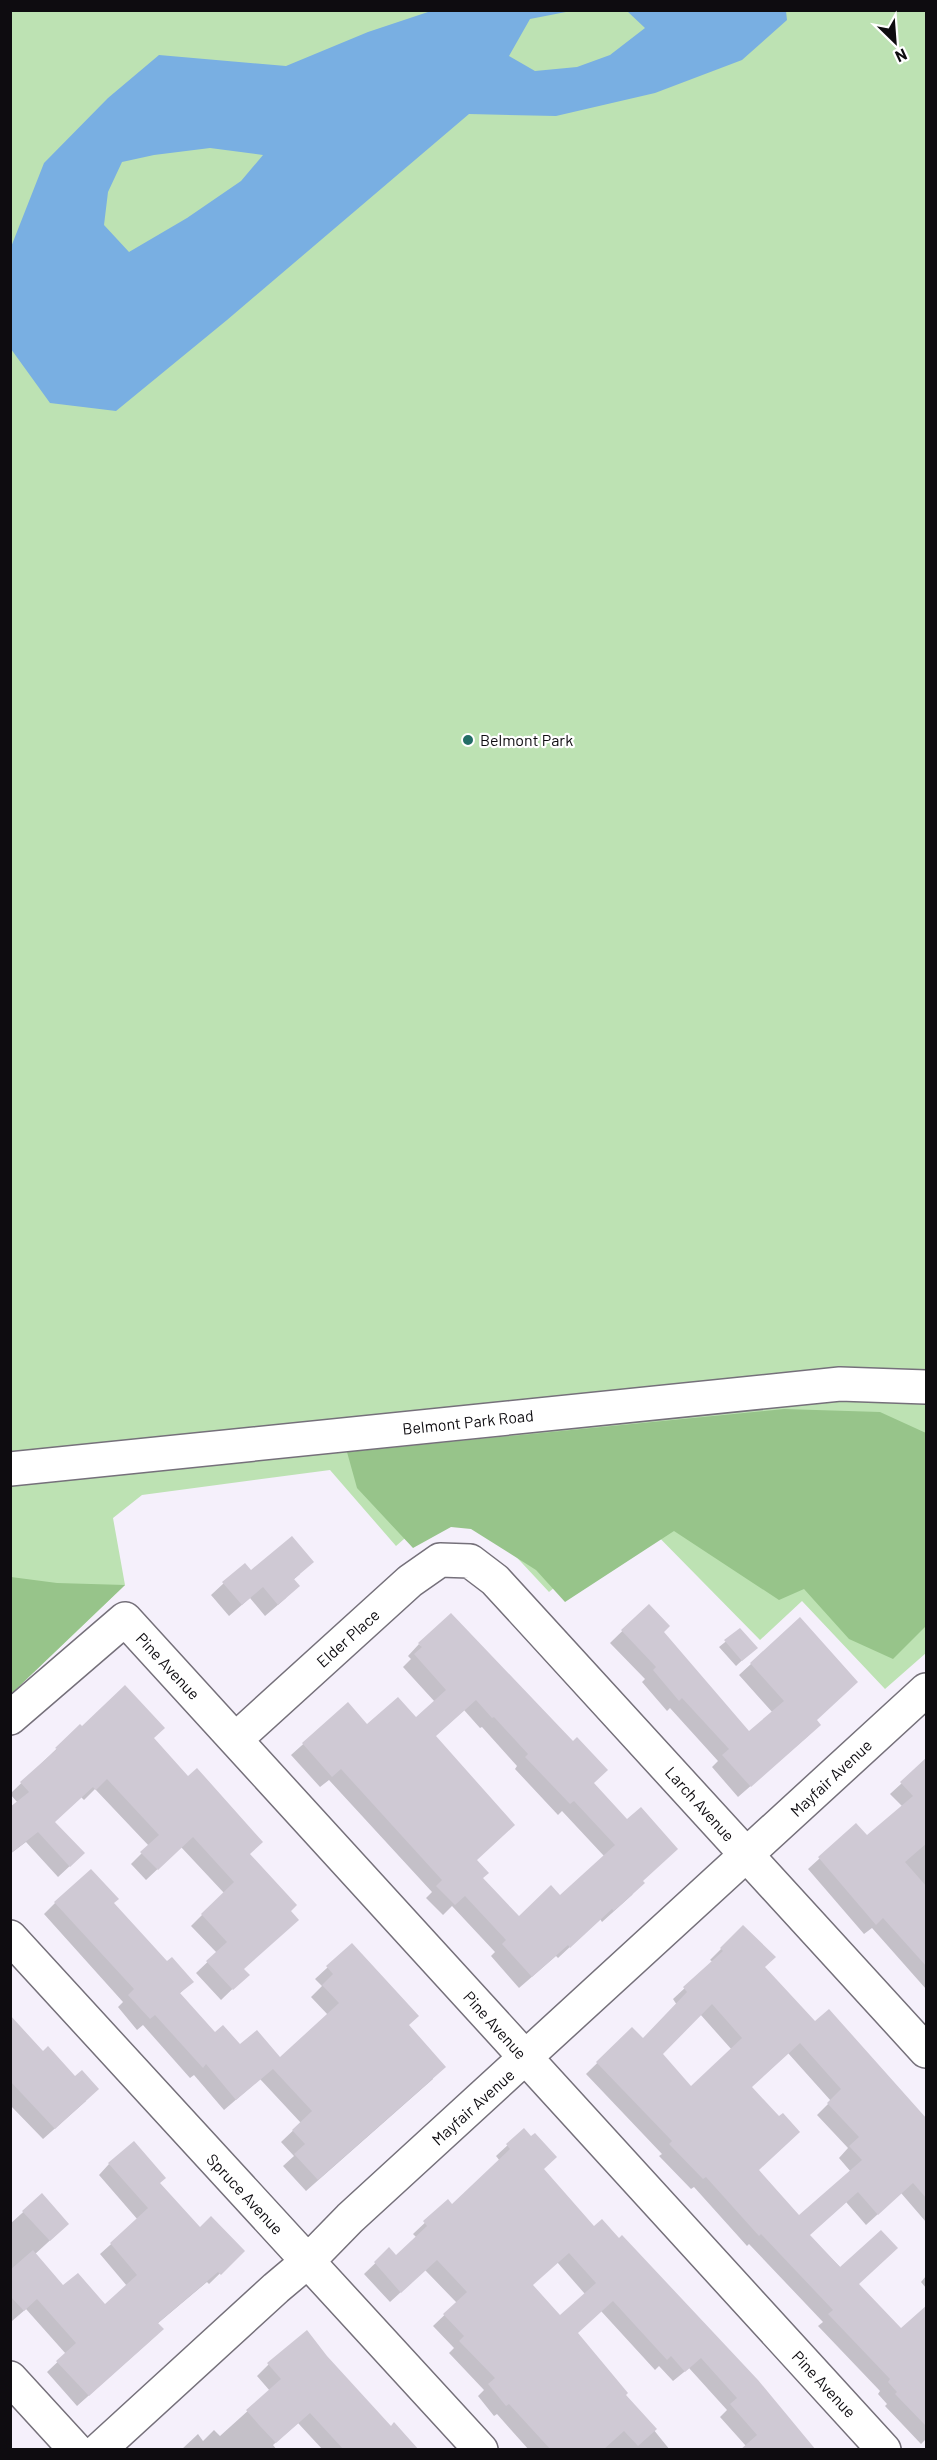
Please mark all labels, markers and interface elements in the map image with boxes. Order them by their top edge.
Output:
north arrow [865,12,925,72]
text: N [893,45,910,67]
place label: Belmont Park [480,730,573,749]
marker: Belmont Park [461,733,475,747]
street label: Belmont Park Road [401,1405,534,1438]
street label: Elder Place [312,1605,383,1671]
street label: Pine Avenue [133,1628,204,1703]
street label: Mayfair Avenue [786,1735,875,1820]
street label: Larch Avenue [662,1762,739,1845]
street label: Pine Avenue [460,1987,531,2062]
street label: Mayfair Avenue [428,2065,518,2149]
street label: Spruce Avenue [203,2149,288,2238]
street label: Pine Avenue [789,2346,860,2421]

